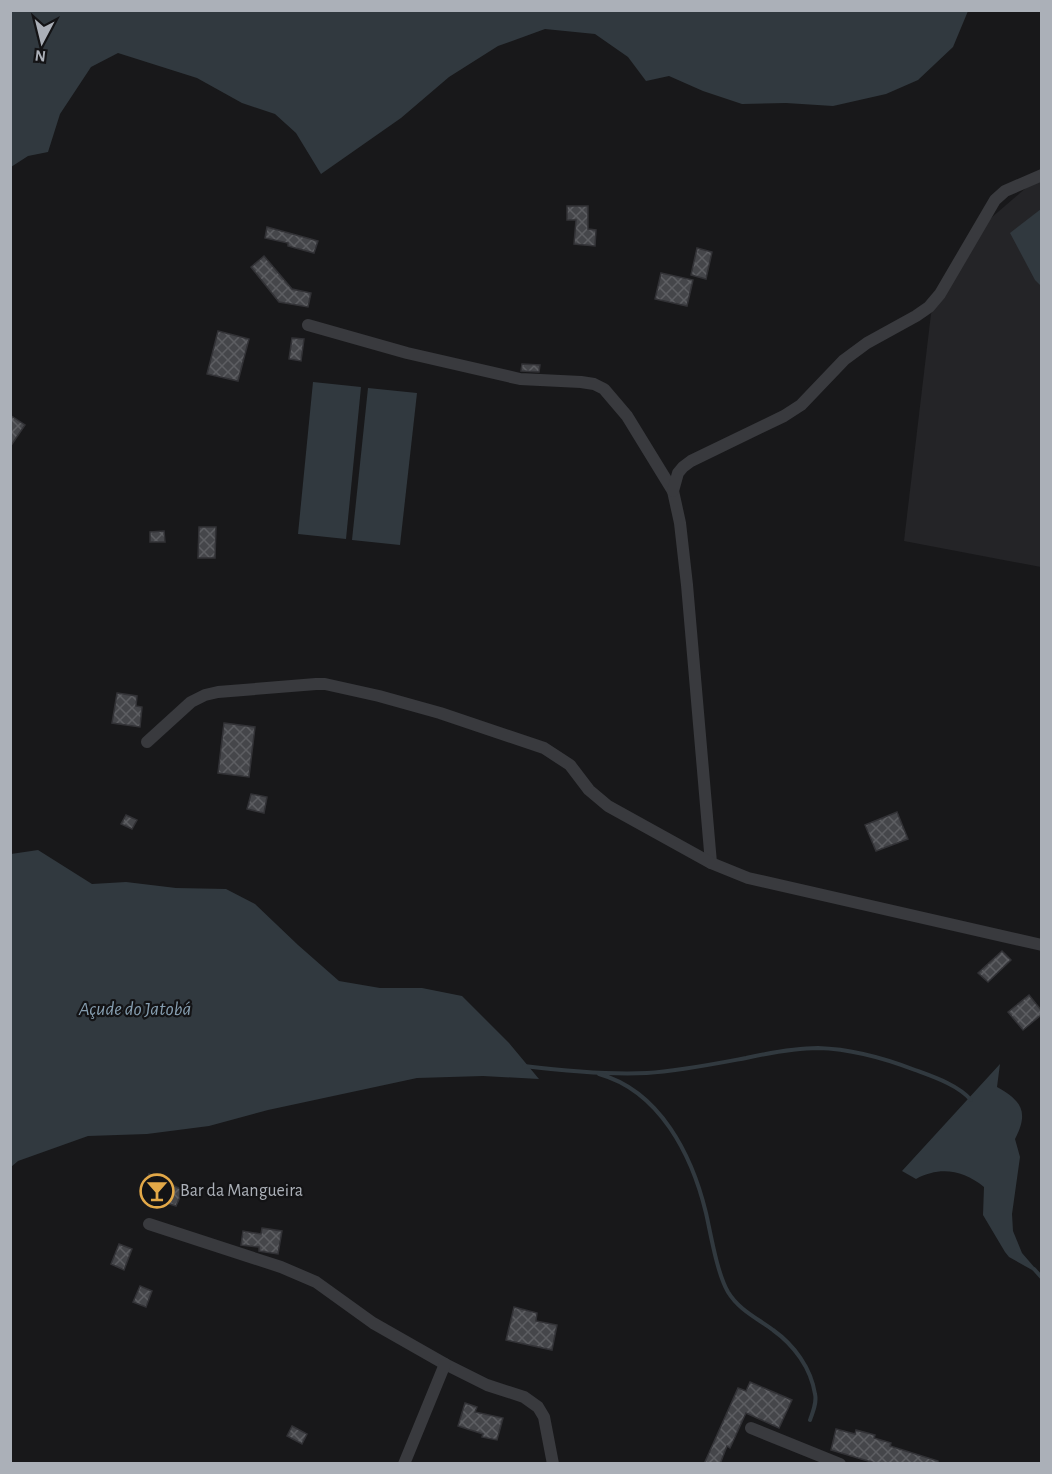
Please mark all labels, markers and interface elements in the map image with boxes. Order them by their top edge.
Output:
north arrow [12,12,72,72]
text: N [34,47,47,65]
water label: Açude do Jatobá [78,999,191,1019]
bar icon: Bar da Mangueira [139,1173,175,1209]
place label: Bar da Mangueira [180,1182,303,1200]

